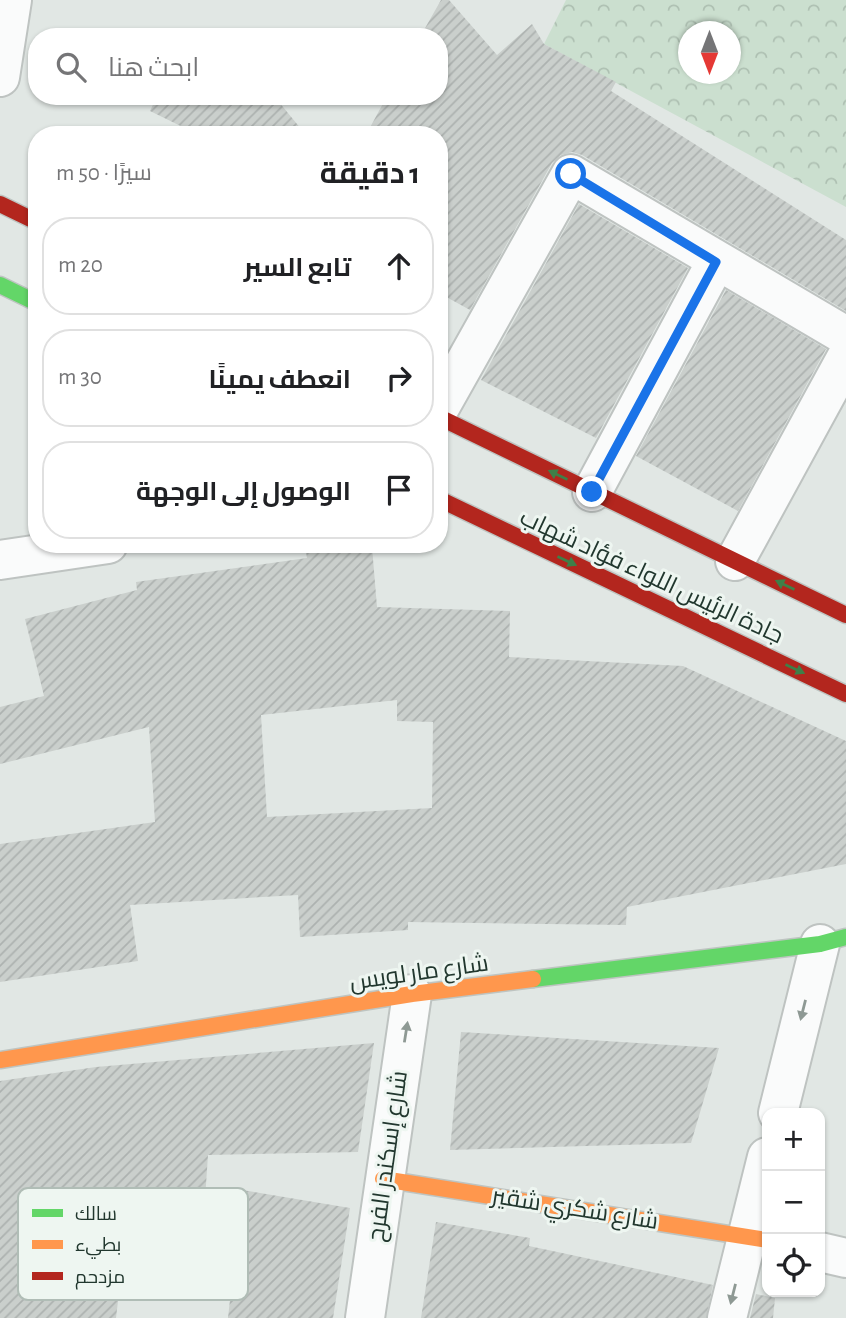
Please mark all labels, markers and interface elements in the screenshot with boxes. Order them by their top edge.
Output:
north arrow [678,21,741,84]
search box [28,28,448,105]
icon: search [52,48,90,86]
text: ابحث هنا [108,55,199,81]
route start [555,158,586,189]
text: 1 دقيقة [320,159,420,189]
text: سيرًا · 50 m [56,162,152,185]
icon: ahead [380,247,418,285]
text: 20 m [58,254,103,277]
text: تابع السير [244,255,351,281]
icon: right [380,359,418,397]
text: 30 m [58,366,102,389]
text: انعطف يمينًا [208,367,351,393]
one-way arrow [548,469,568,481]
icon: arrive [380,471,418,509]
route end [576,476,607,507]
text: الوصول إلى الوجهة [136,479,351,505]
street label: جادة الرئيس اللواء فؤاد شهاب [516,504,787,649]
one-way arrow [557,555,577,566]
one-way arrow [775,580,795,591]
one-way arrow [784,664,805,675]
street label: شارع مار لويس [348,950,491,998]
one-way arrow [797,999,808,1021]
one-way arrow [401,1021,412,1043]
street label: شارع إسكندر الفرح [363,1069,415,1244]
map controls [762,1108,825,1297]
button: + [762,1108,825,1171]
button: − [762,1171,825,1234]
street label: شارع شكري شقير [487,1183,660,1239]
legend [18,1188,248,1300]
text: سالك [75,1205,117,1224]
button: locate [762,1234,825,1297]
text: بطيء [75,1236,121,1259]
text: مزدحم [75,1268,125,1290]
one-way arrow [727,1284,738,1306]

